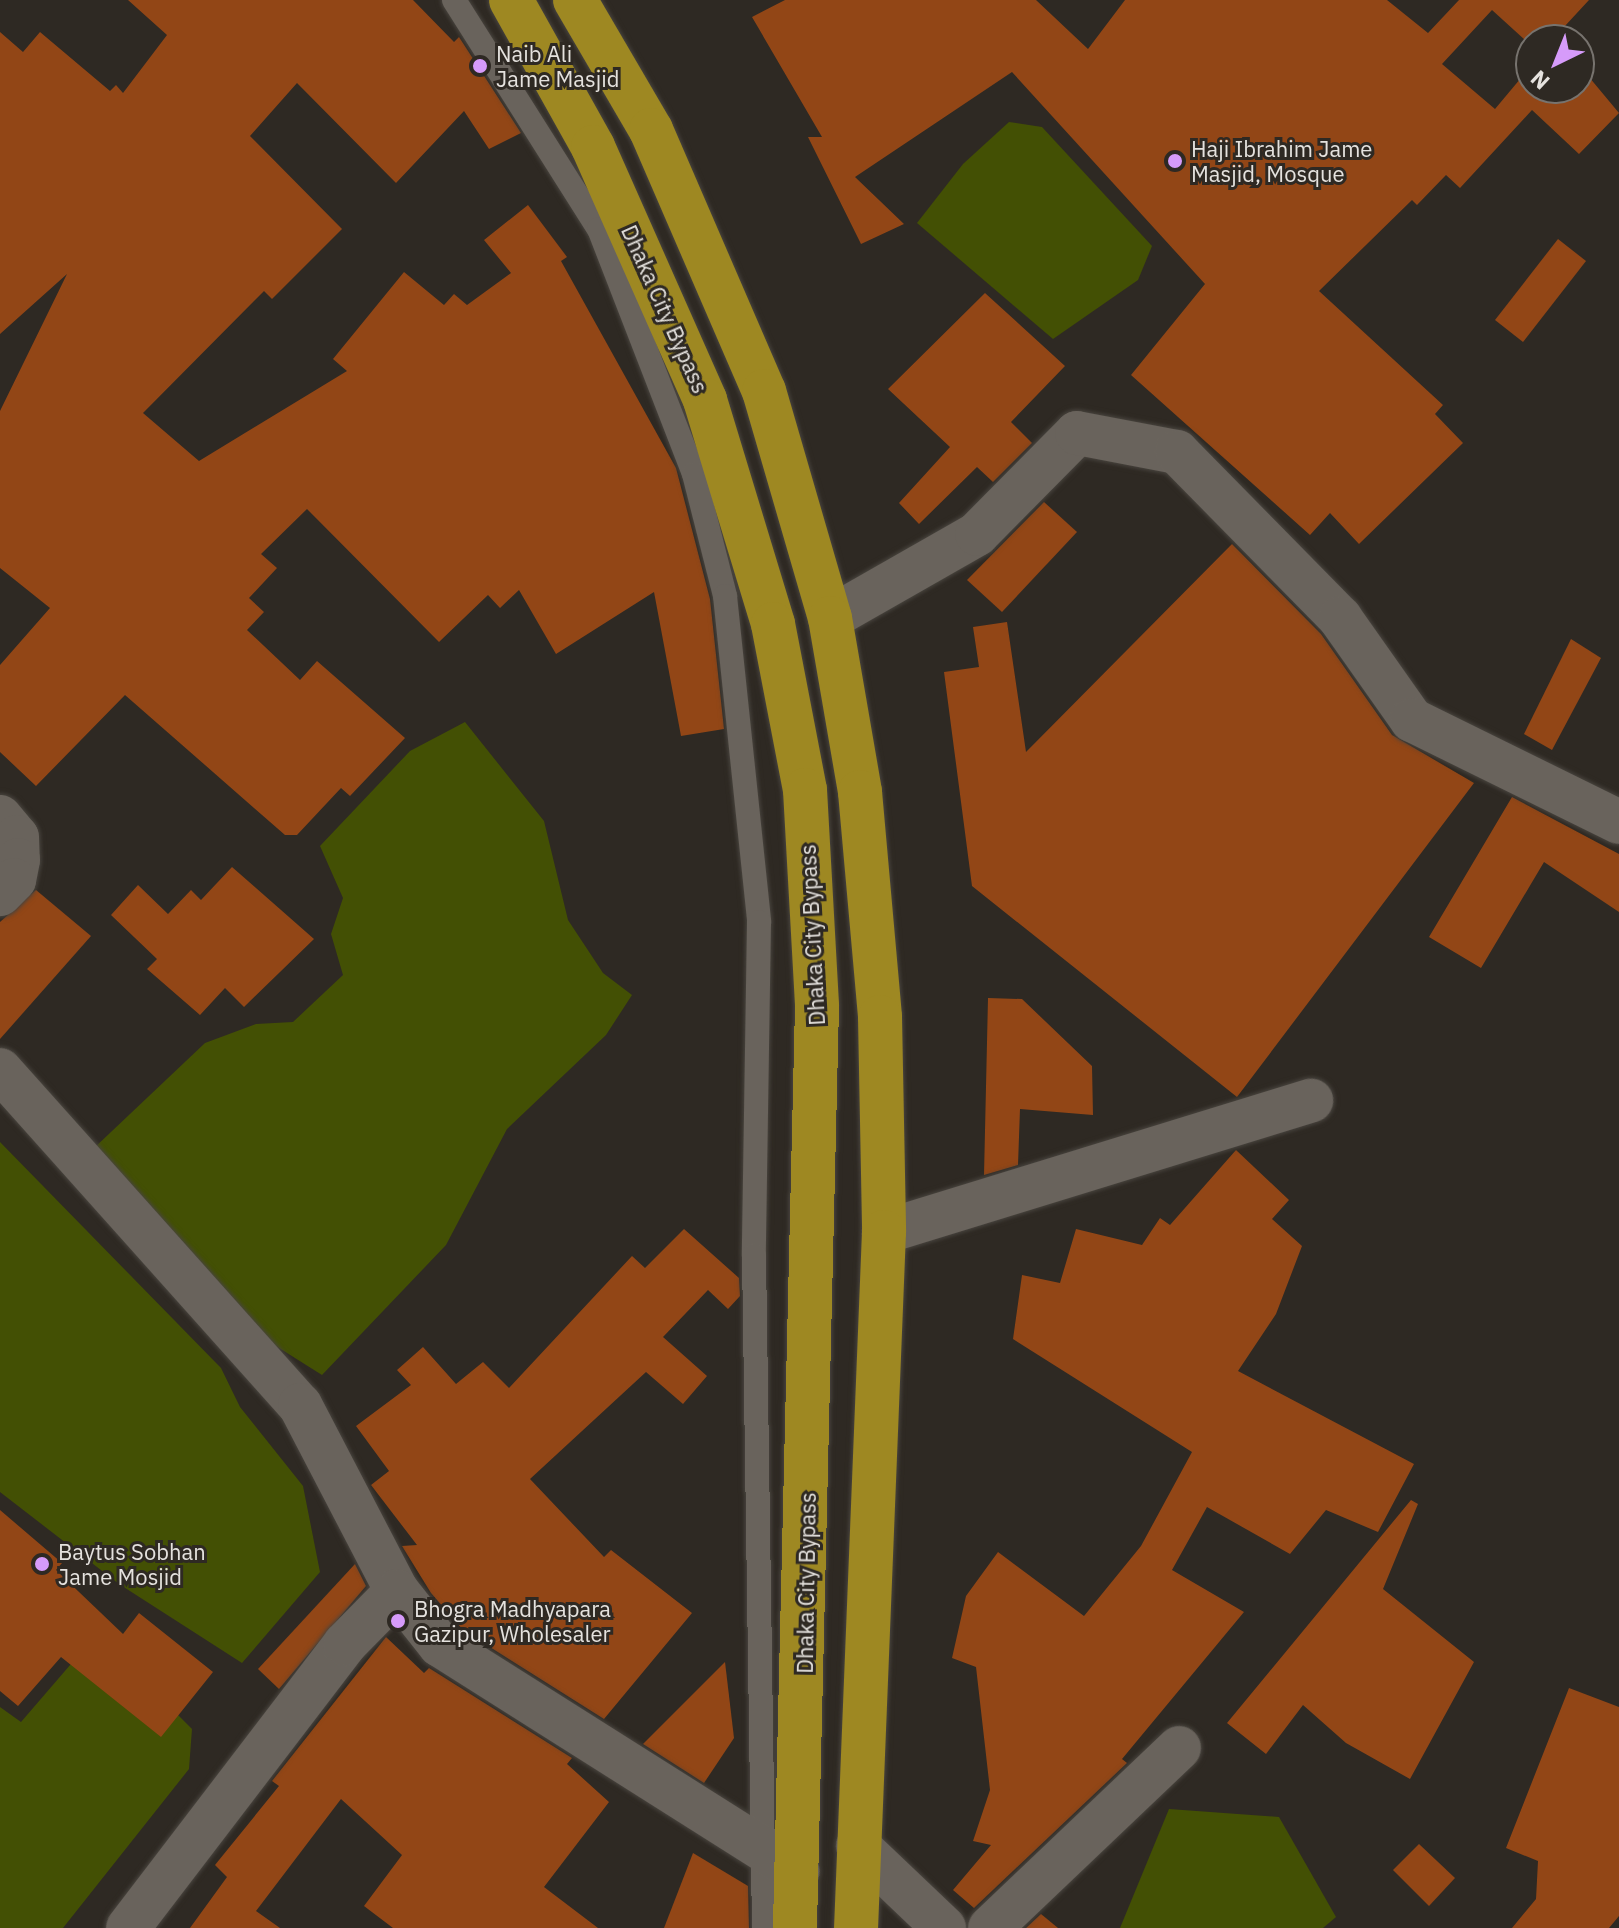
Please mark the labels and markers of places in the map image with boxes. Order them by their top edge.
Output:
place label: Naib Ali Jame Masjid [496,40,620,92]
marker: Naib Ali Jame Masjid [471,57,489,75]
place label: Haji Ibrahim Jame Masjid, Mosque [1191,135,1372,186]
marker: Haji Ibrahim Jame Masjid, Mosque [1166,152,1184,170]
place label: Baytus Sobhan Jame Mosjid [58,1538,206,1590]
marker: Baytus Sobhan Jame Mosjid [33,1555,51,1573]
place label: Bhogra Madhyapara Gazipur, Wholesaler [414,1595,611,1646]
marker: Bhogra Madhyapara Gazipur, Wholesaler [389,1612,407,1630]

